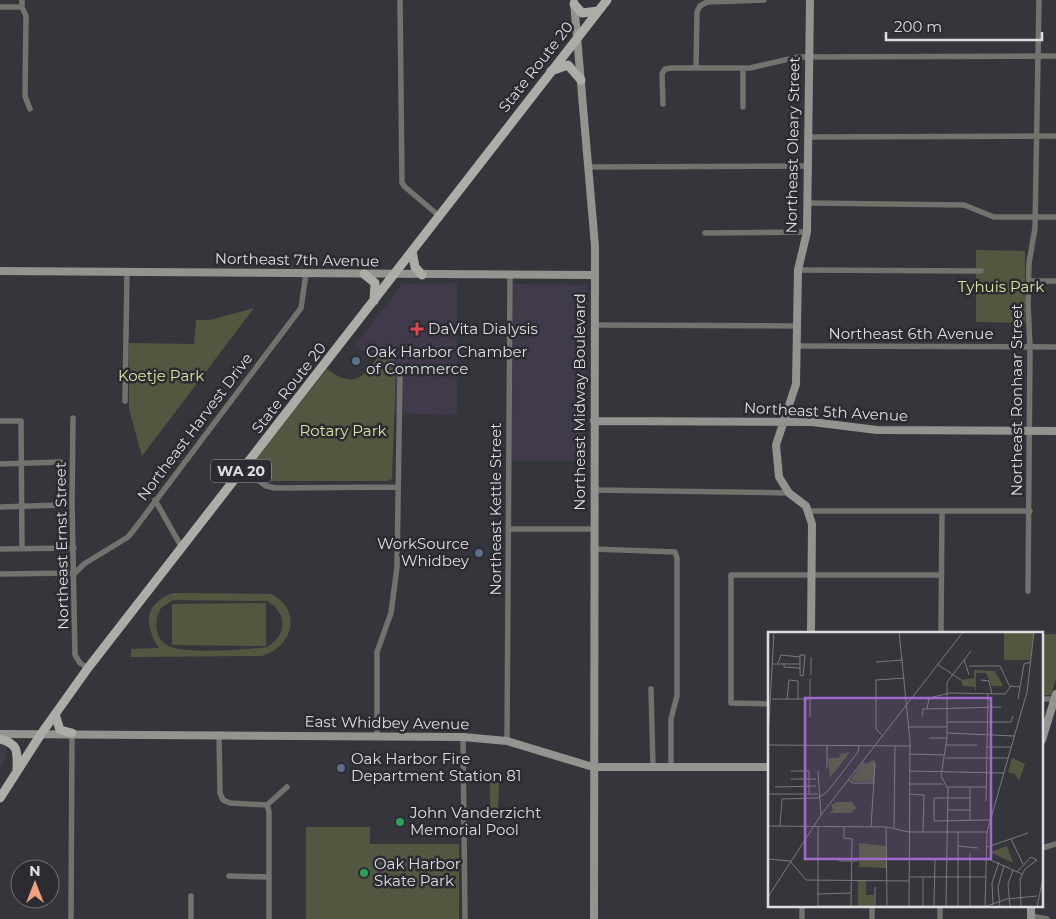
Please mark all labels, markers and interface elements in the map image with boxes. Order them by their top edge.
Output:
scale bar [886,10,1042,42]
street label: State Route 20 [494,17,577,116]
text: 200 m [894,17,942,36]
street label: Northeast Oleary Street [781,56,804,234]
street label: Northeast 7th Avenue [215,249,379,270]
park label: Tyhuis Park [958,277,1044,296]
street label: Northeast Midway Boulevard [570,293,589,511]
street label: Northeast Ronhaar Street [1007,304,1026,496]
place label: DaVita Dialysis [428,319,538,338]
marker: DaVita Dialysis [410,322,424,336]
street label: Northeast 6th Avenue [829,324,994,343]
street label: State Route 20 [247,338,330,437]
place label: Oak Harbor Chamber of Commerce [366,342,528,378]
street label: Northeast Harvest Drive [133,349,256,504]
marker: Oak Harbor Chamber of Commerce [350,355,362,367]
park label: Koetje Park [118,366,204,385]
street label: Northeast 5th Avenue [743,398,909,425]
park label: Rotary Park [299,421,387,440]
street label: Northeast Kettle Street [486,423,505,595]
road number: WA 20 [211,460,271,482]
street label: Northeast Ernst Street [51,462,72,630]
place label: WorkSource Whidbey [377,534,470,570]
marker: WorkSource Whidbey [473,547,485,559]
inset map [768,632,1044,906]
street label: East Whidbey Avenue [305,712,469,733]
place label: Oak Harbor Fire Department Station 81 [351,749,521,785]
marker: Oak Harbor Fire Department Station 81 [335,762,347,774]
place label: John Vanderzicht Memorial Pool [409,803,541,839]
marker: John Vanderzicht Memorial Pool [394,816,406,828]
place label: Oak Harbor Skate Park [374,854,461,890]
north arrow [10,859,60,909]
text: N [29,862,41,880]
marker: Oak Harbor Skate Park [358,867,370,879]

